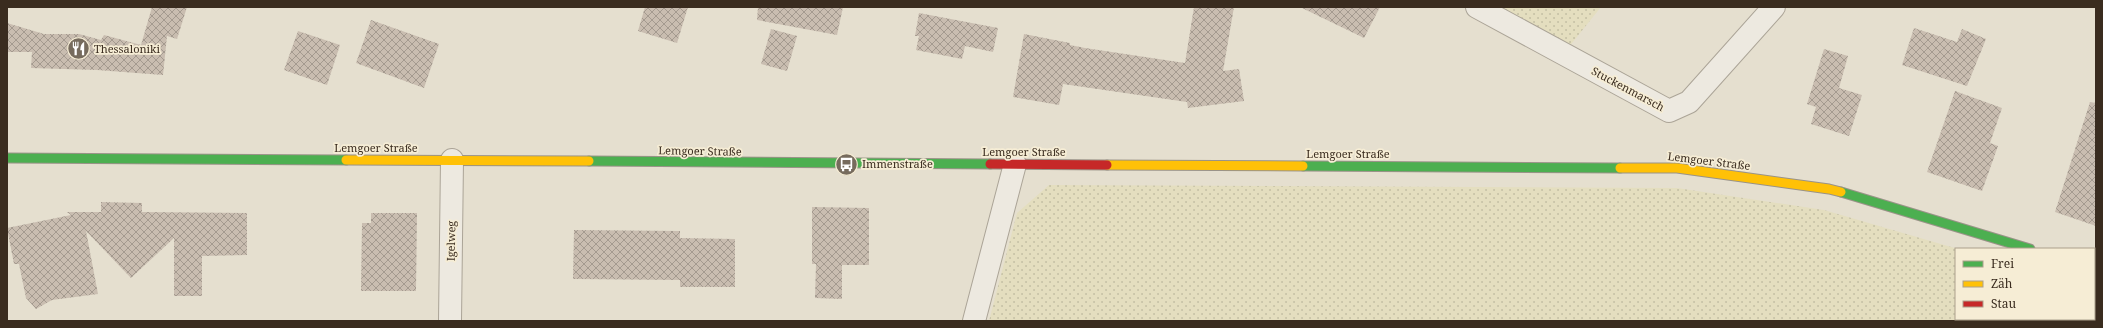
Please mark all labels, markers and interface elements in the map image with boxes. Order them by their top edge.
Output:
restaurant icon: Thessaloniki [65,36,91,62]
place label: Thessaloniki [94,41,161,56]
street label: Stuckenmarsch [1589,63,1667,114]
street label: Lemgoer Straße [334,140,418,155]
street label: Lemgoer Straße [658,142,742,159]
street label: Lemgoer Straße [982,144,1066,159]
street label: Lemgoer Straße [1306,146,1390,161]
street label: Lemgoer Straße [1667,148,1751,173]
bus stop icon: Immenstraße [833,151,859,177]
place label: Immenstraße [862,156,933,171]
street label: Igelweg [443,221,458,261]
legend [1955,248,2095,320]
text: Frei [1991,255,2014,272]
text: Zäh [1991,275,2013,292]
text: Stau [1991,295,2017,312]

